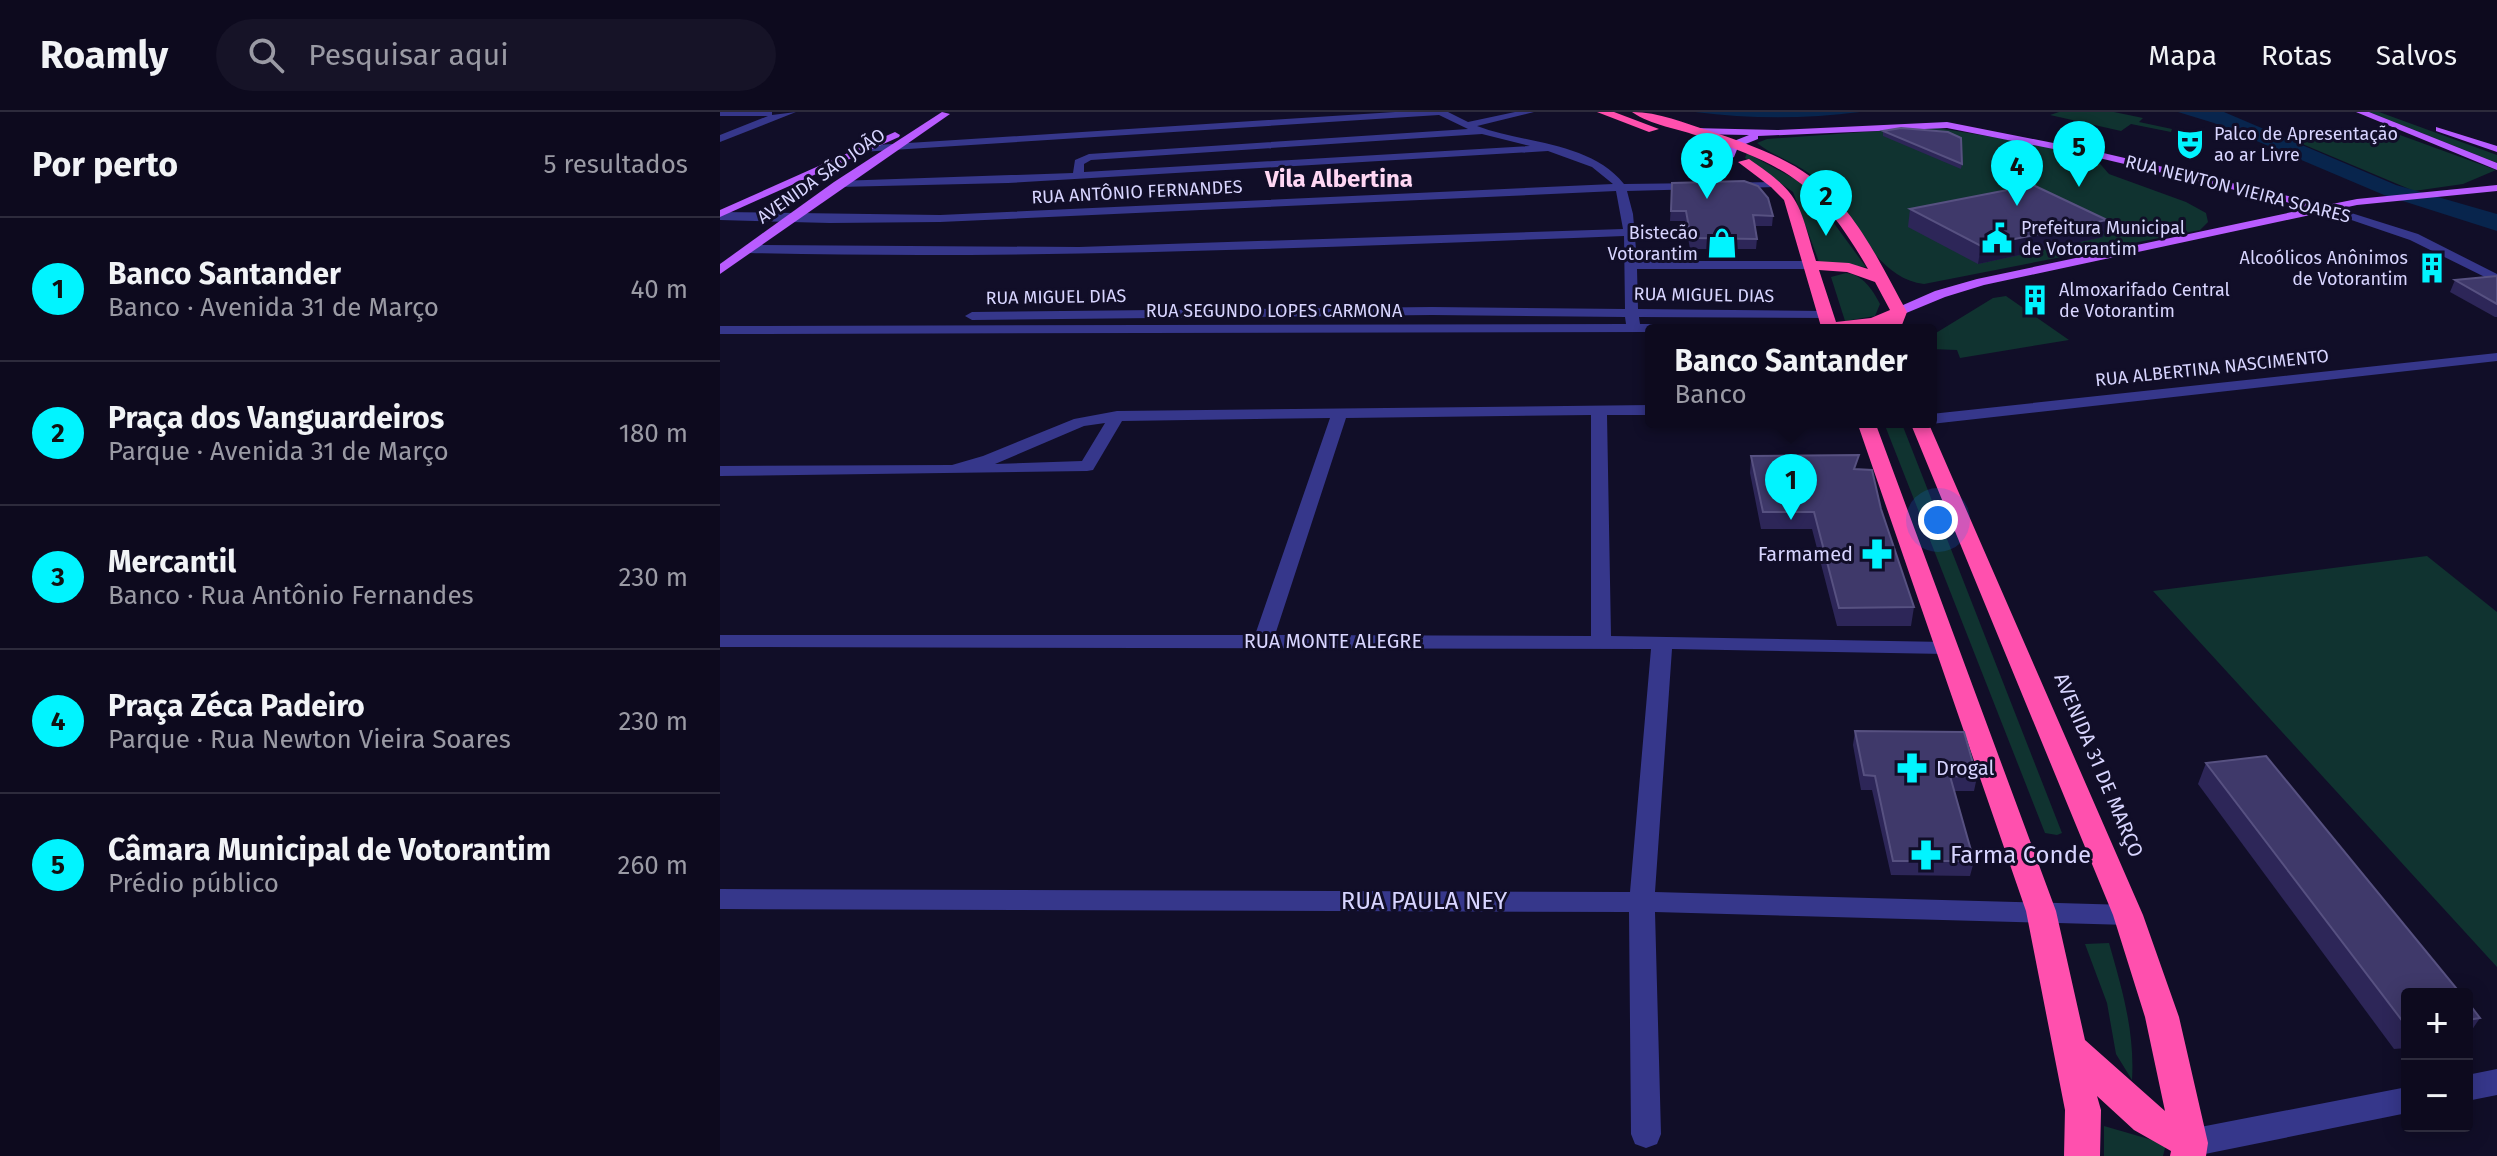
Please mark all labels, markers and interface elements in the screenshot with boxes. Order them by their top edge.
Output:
search box [216,19,776,91]
text: Roamly [40,32,168,78]
icon: search [244,33,288,77]
text: Pesquisar aqui [308,37,509,73]
text: Mapa [2148,39,2217,72]
text: Rotas [2261,39,2332,72]
text: Salvos [2376,39,2457,72]
pin: 5 [2053,121,2105,187]
street label: AVENIDA SÃO JOÃO [752,123,889,228]
place label: Palco de Apresentação ao ar Livre [2214,123,2398,166]
theatre icon: Palco de Apresentação ao ar Livre [2173,127,2207,161]
pin: 3 [1681,133,1733,199]
pin: 4 [1991,140,2043,206]
text: Por perto [32,144,178,185]
text: 5 resultados [544,149,688,180]
street label: RUA NEWTON VIEIRA SOARES [2123,150,2353,228]
district label: Vila Albertina [1264,165,1413,193]
pin: 2 [1800,170,1852,236]
street label: RUA ANTÔNIO FERNANDES [1031,175,1243,209]
place label: Prefeitura Municipal de Votorantim [2021,217,2185,260]
public building icon: Prefeitura Municipal de Votorantim [1980,221,2014,255]
place label: Bistecão Votorantim [1608,222,1698,265]
shop icon: Bistecão Votorantim [1705,226,1739,260]
place label: Alcoólicos Anônimos de Votorantim [2240,247,2408,290]
building icon: Alcoólicos Anônimos de Votorantim [2415,251,2449,285]
text: Banco Santander [108,256,341,292]
text: 1 [52,274,64,305]
text: 40 m [630,274,688,305]
place label: Almoxarifado Central de Votorantim [2059,279,2230,322]
street label: RUA MIGUEL DIAS [1634,283,1775,307]
building icon: Almoxarifado Central de Votorantim [2018,283,2052,317]
street label: RUA MIGUEL DIAS [986,285,1127,309]
text: Banco · Avenida 31 de Março [108,292,439,323]
street label: RUA SEGUNDO LOPES CARMONA [1146,300,1403,322]
popup [1645,324,1937,428]
text: Banco Santander [1674,343,1908,379]
street label: RUA ALBERTINA NASCIMENTO [2094,345,2330,391]
text: Banco [1674,379,1747,410]
text: Praça dos Vanguardeiros [108,400,444,436]
text: 2 [51,418,65,449]
text: 180 m [619,418,688,449]
text: Parque · Avenida 31 de Março [108,436,449,467]
pin: 1 [1765,454,1817,520]
your location [1918,500,1958,540]
pharmacy icon: Farmamed [1860,537,1894,571]
place label: Farmamed [1758,542,1853,566]
text: Mercantil [108,544,236,580]
text: 3 [51,562,65,593]
text: 230 m [619,562,688,593]
text: Banco · Rua Antônio Fernandes [108,580,474,611]
street label: RUA MONTE ALEGRE [1244,629,1422,653]
street label: AVENIDA 31 DE MARÇO [2048,669,2149,861]
text: Praça Zéca Padeiro [108,688,365,724]
text: 4 [51,706,65,737]
text: 230 m [619,706,688,737]
text: Parque · Rua Newton Vieira Soares [108,724,511,755]
pharmacy icon: Drogal [1895,751,1929,785]
place label: Drogal [1936,756,1994,780]
text: Câmara Municipal de Votorantim [108,832,551,868]
pharmacy icon: Farma Conde [1909,838,1943,872]
place label: Farma Conde [1950,841,2091,869]
text: 5 [51,850,65,881]
text: 260 m [618,850,688,881]
text: Prédio público [108,868,279,899]
street label: RUA PAULA NEY [1341,887,1508,915]
map controls [2401,988,2473,1132]
button: + [2401,988,2473,1060]
button: − [2401,1060,2473,1132]

